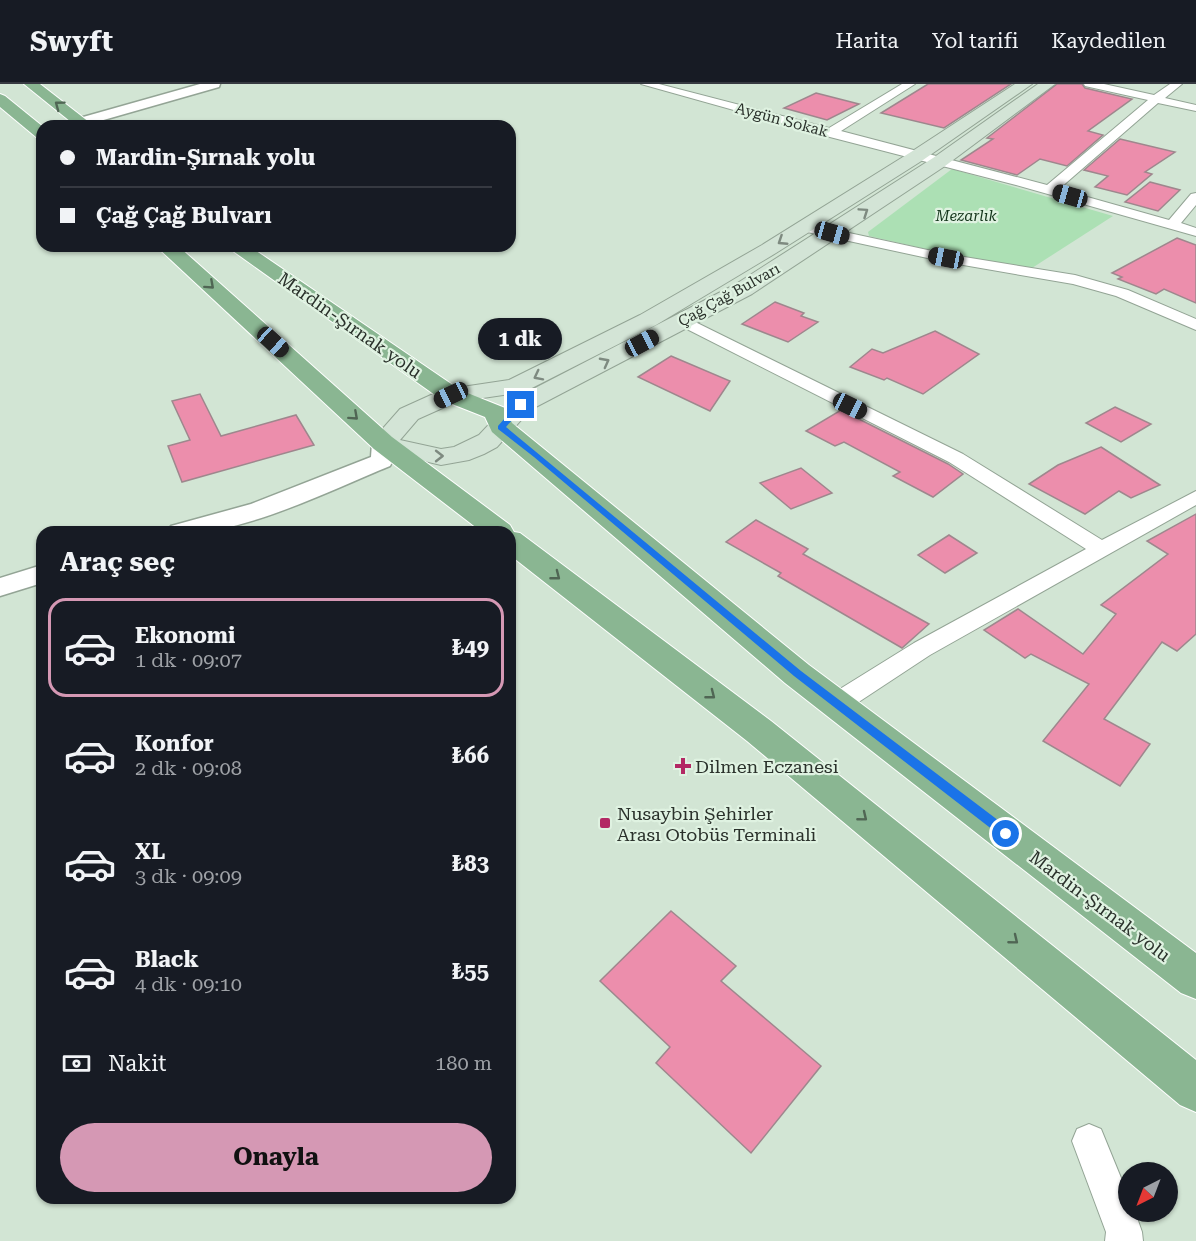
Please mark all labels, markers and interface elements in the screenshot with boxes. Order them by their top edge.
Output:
text: Swyft [30,25,113,58]
text: Harita [836,29,899,53]
text: Yol tarifi [932,29,1018,53]
text: Kaydedilen [1051,29,1166,53]
street label: Aygün Sokak [734,99,831,141]
one-way arrow [54,101,65,112]
text: Mardin-Şırnak yolu [96,145,315,170]
car [1050,182,1090,210]
text: Çağ Çağ Bulvarı [96,203,272,228]
park label: Mezarlık [934,207,997,225]
one-way arrow [857,208,868,219]
car [812,219,852,247]
one-way arrow [777,233,788,244]
car [927,246,965,270]
street label: Çağ Çağ Bulvarı [675,259,783,330]
street label: Mardin-Şırnak yolu [274,267,426,383]
one-way arrow [203,278,213,289]
callout: 1 dk [479,318,563,360]
car [254,323,292,361]
text: 1 dk [498,327,542,351]
car [622,327,662,359]
one-way arrow [599,358,610,370]
one-way arrow [533,368,544,380]
car [431,379,471,411]
car [830,390,870,422]
route end [507,391,534,418]
one-way arrow [348,409,358,420]
one-way arrow [435,450,444,462]
text: Araç seç [60,546,175,578]
one-way arrow [550,568,561,579]
icon: car [63,621,117,675]
text: Ekonomi [135,623,235,648]
text: ₺49 [452,635,489,660]
text: 1 dk · 09:07 [135,648,242,672]
one-way arrow [704,687,715,698]
icon: car [63,729,117,783]
text: Konfor [135,731,214,756]
text: ₺66 [452,743,489,768]
text: 2 dk · 09:08 [135,756,242,780]
place label: Dilmen Eczanesi [695,756,839,777]
marker: Dilmen Eczanesi [676,759,690,773]
place label: Nusaybin Şehirler Arası Otobüs Terminali [617,803,817,845]
one-way arrow [856,809,867,820]
marker: Nusaybin Şehirler Arası Otobüs Terminali [598,816,612,830]
route start [992,820,1019,847]
icon: car [63,837,117,891]
text: XL [135,839,165,864]
street label: Mardin-Şırnak yolu [1026,846,1174,966]
text: ₺83 [452,851,489,876]
text: 3 dk · 09:09 [135,864,242,888]
one-way arrow [1007,933,1018,944]
icon: car [63,945,117,999]
text: Black [135,947,199,972]
text: ₺55 [452,959,489,984]
text: 4 dk · 09:10 [135,972,242,996]
icon: cash [60,1047,93,1080]
text: Nakit [108,1051,166,1076]
text: 180 m [435,1051,492,1075]
button: Onayla [60,1123,492,1192]
north arrow [1118,1162,1178,1222]
map controls [1118,1162,1178,1222]

